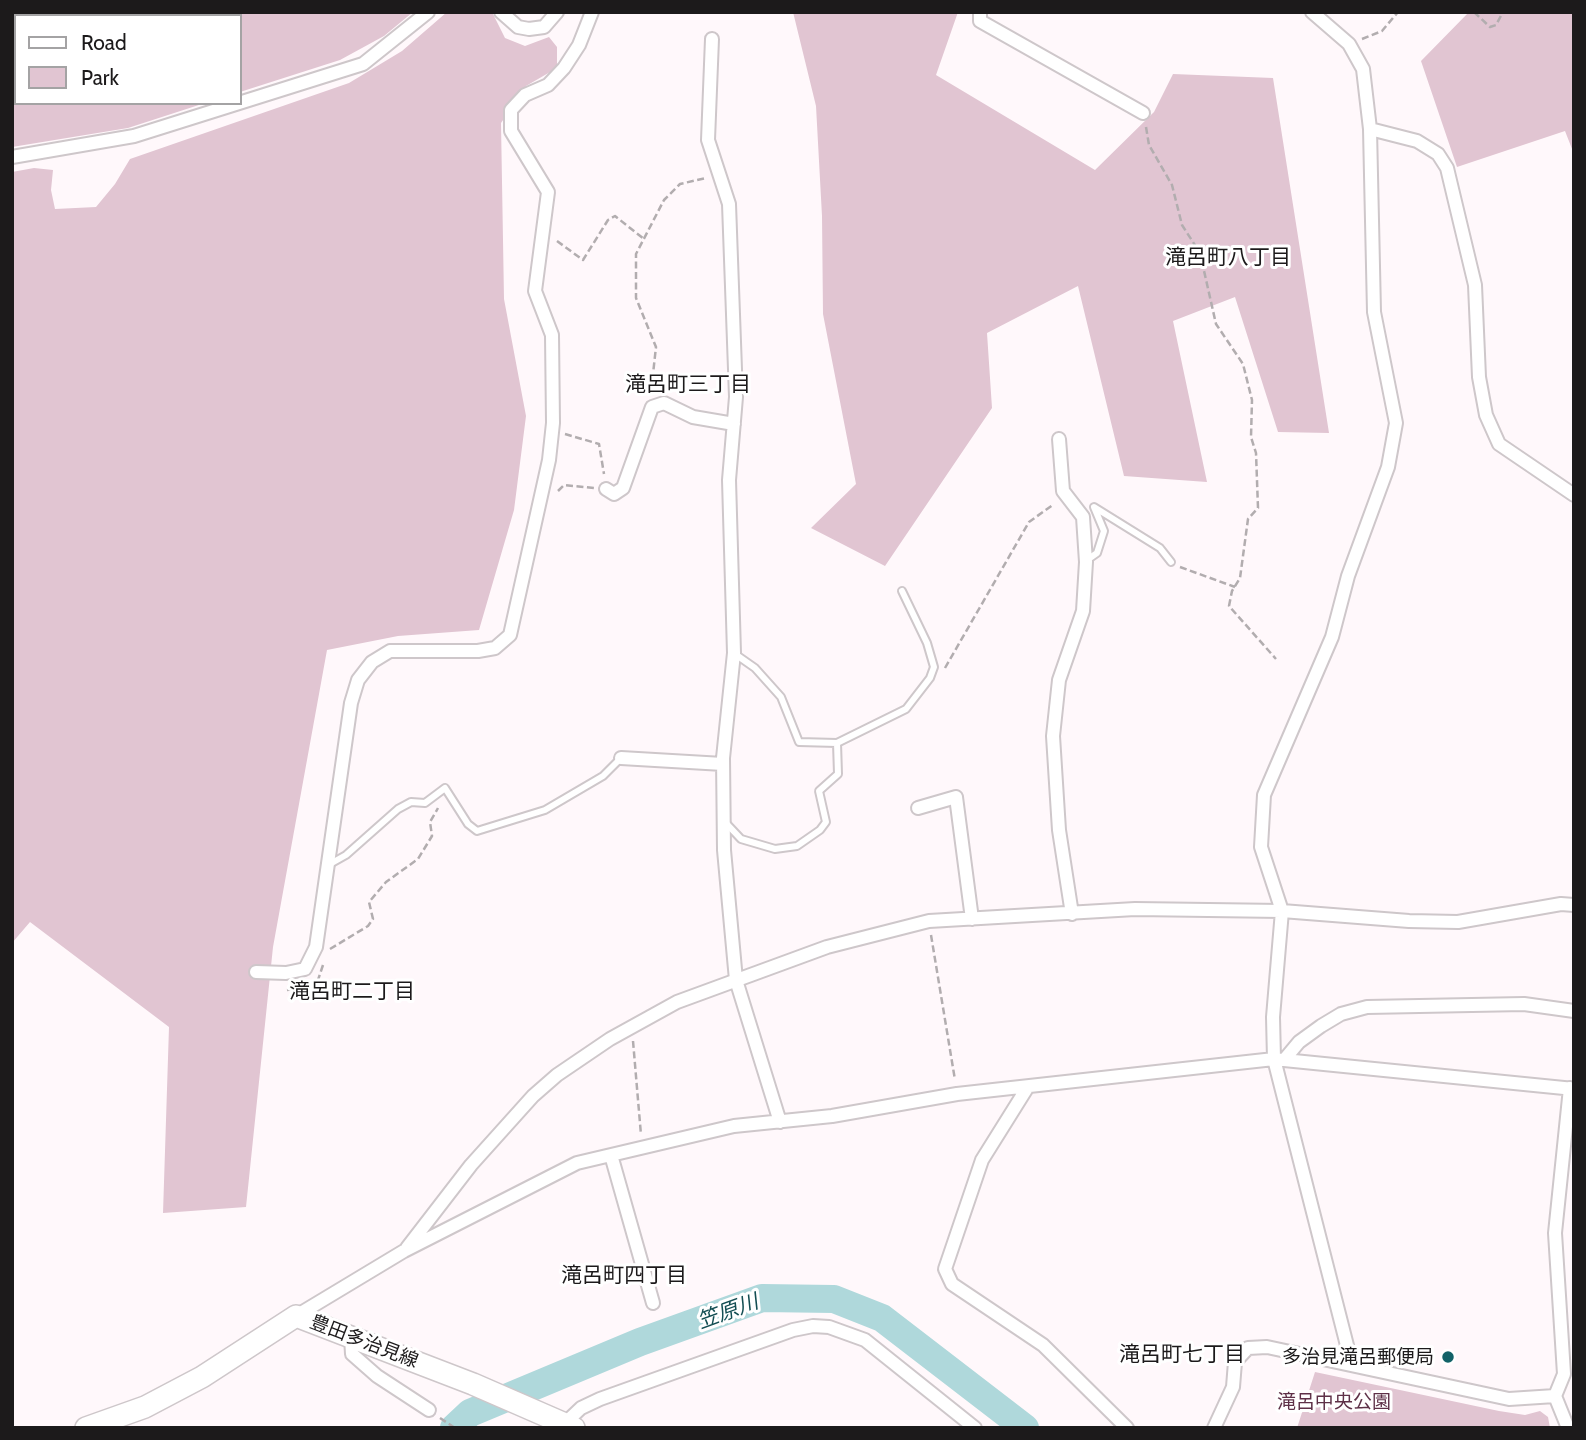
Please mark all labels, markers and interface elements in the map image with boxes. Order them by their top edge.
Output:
legend [14,14,242,105]
text: Road [81,30,127,55]
text: Park [81,65,119,90]
district label: 滝呂町八丁目 [1165,245,1291,271]
district label: 滝呂町三丁目 [625,372,751,398]
district label: 滝呂町二丁目 [289,979,415,1005]
district label: 滝呂町四丁目 [561,1263,687,1289]
water label: 笠原川 [694,1289,762,1335]
street label: 豊田多治見線 [307,1311,421,1373]
district label: 滝呂町七丁目 [1119,1342,1245,1368]
place label: 多治見滝呂郵便局 [1282,1346,1434,1368]
marker: 多治見滝呂郵便局 [1440,1349,1456,1365]
park label: 滝呂中央公園 [1277,1391,1391,1413]

